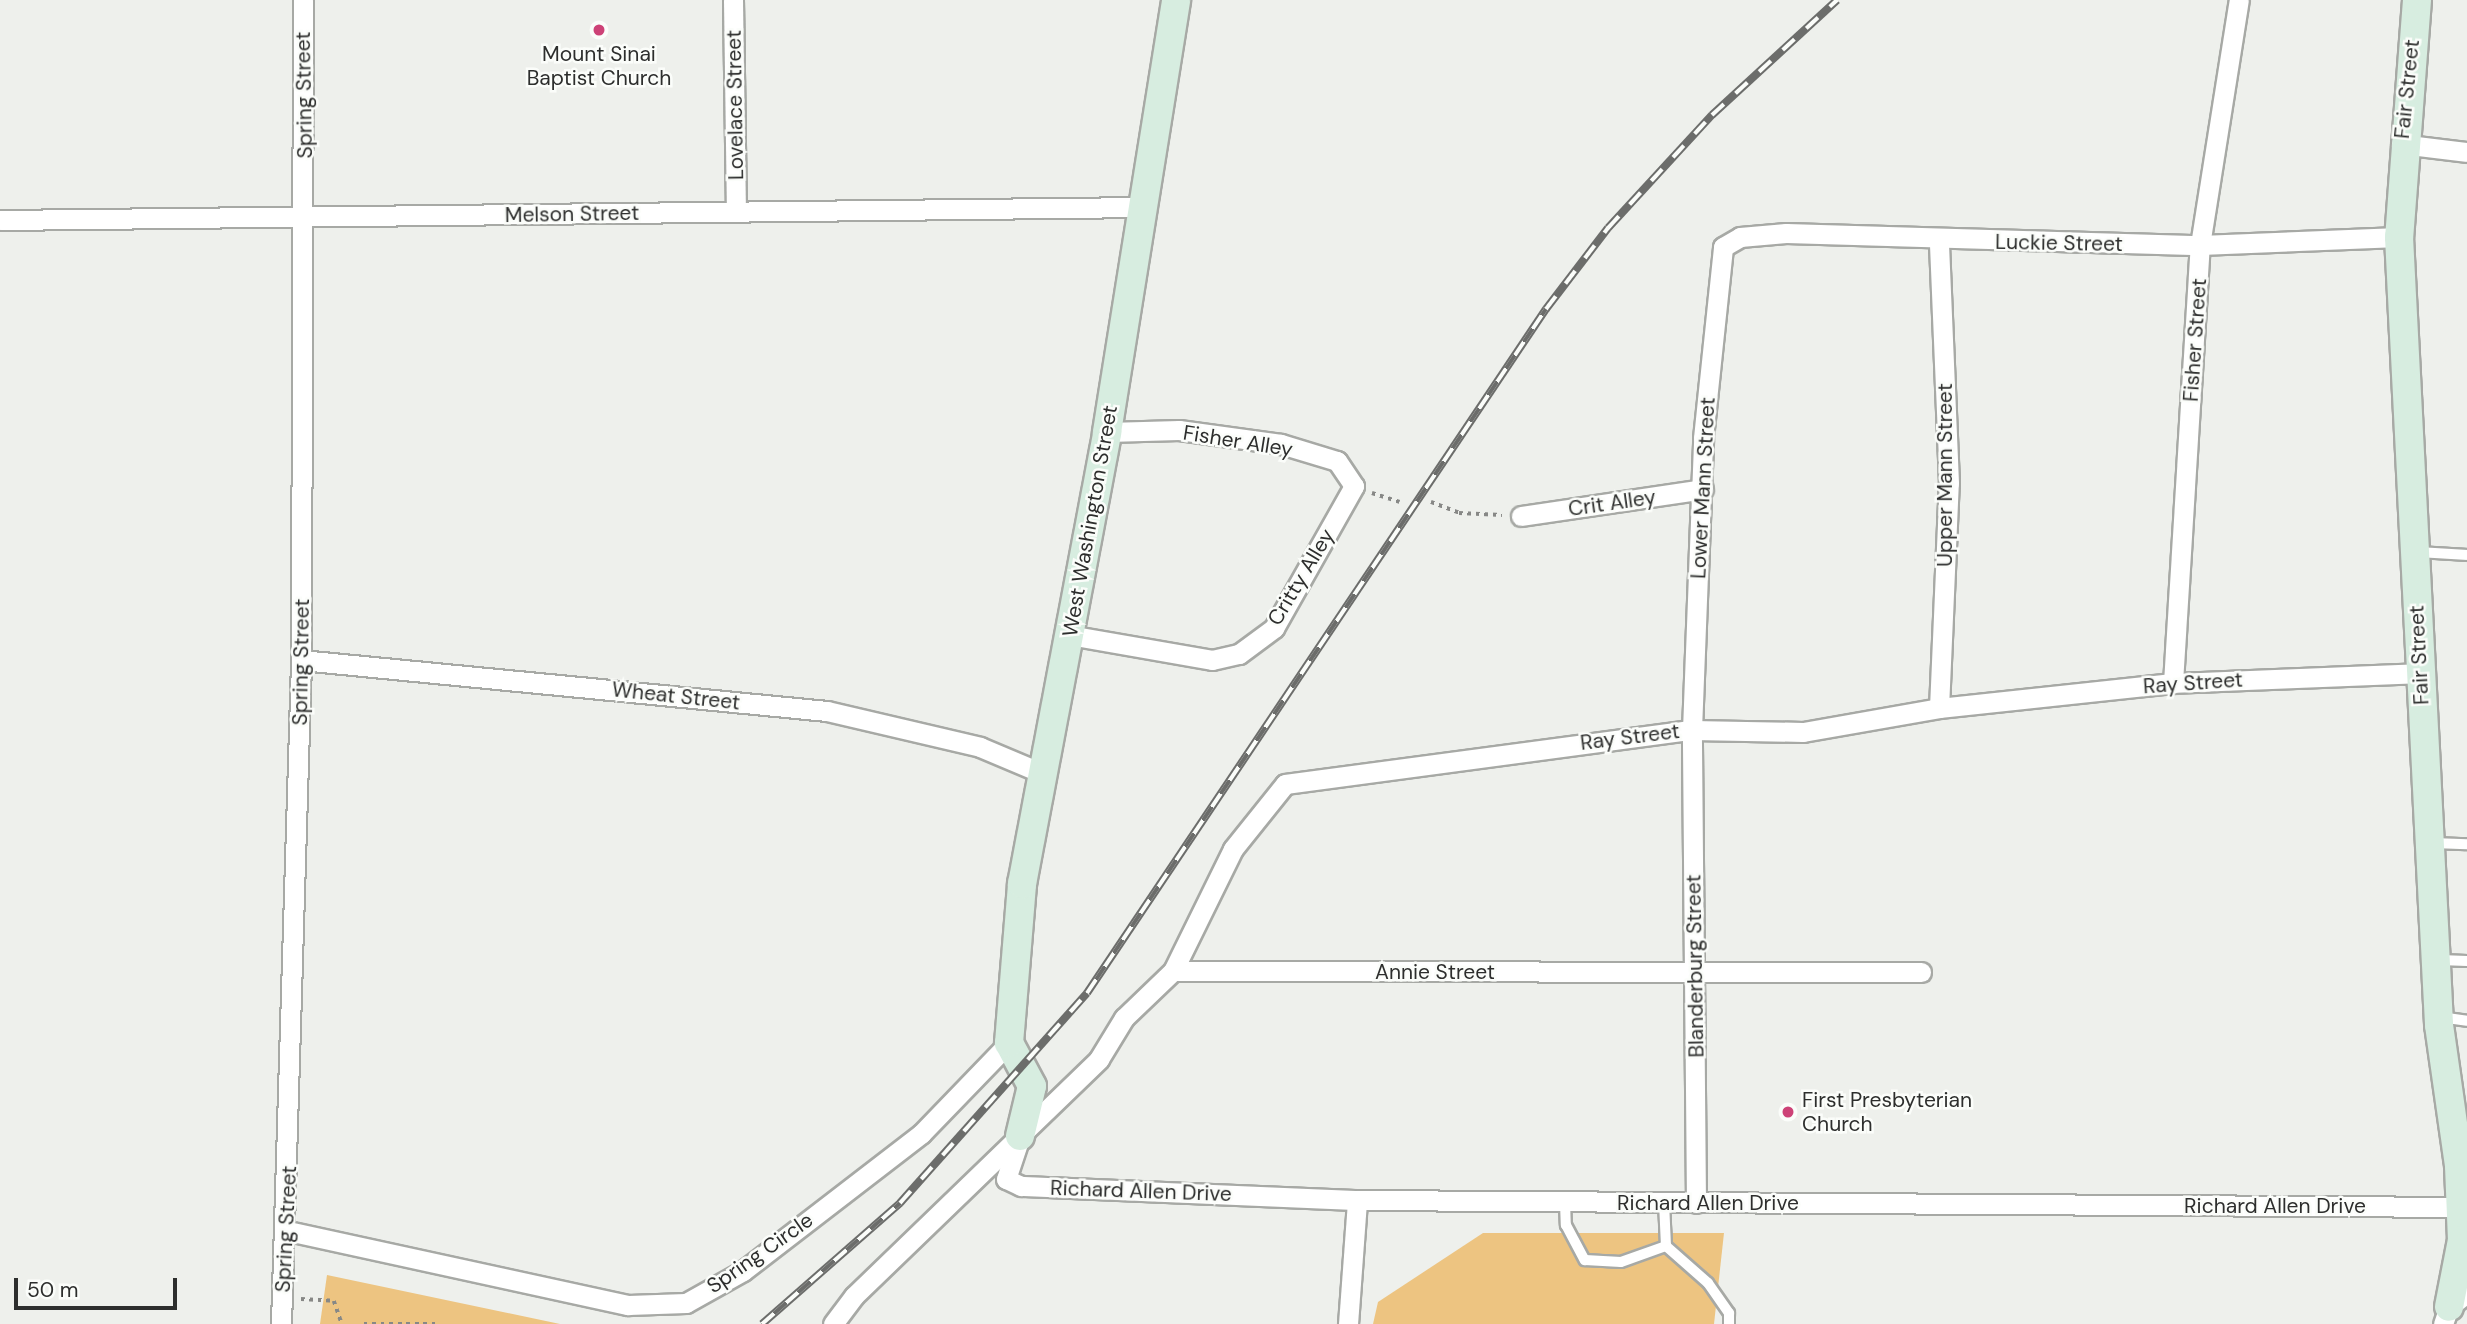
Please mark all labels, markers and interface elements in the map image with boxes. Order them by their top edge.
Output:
marker: Mount Sinai Baptist Church [591,22,607,38]
street label: Lovelace Street [721,30,749,180]
street label: Spring Street [290,31,318,159]
street label: Fair Street [2389,38,2425,140]
place label: Mount Sinai Baptist Church [527,41,671,91]
street label: Melson Street [505,200,639,228]
street label: Luckie Street [1995,229,2123,257]
street label: Fisher Street [2178,277,2212,403]
street label: Upper Mann Street [1932,383,1958,567]
street label: Lower Mann Street [1686,397,1720,579]
street label: West Washington Street [1057,403,1123,639]
street label: Fisher Alley [1181,420,1295,462]
street label: Crit Alley [1567,484,1657,522]
street label: Critty Alley [1262,524,1340,630]
street label: Spring Street [287,598,315,726]
street label: Fair Street [2404,604,2434,706]
street label: Ray Street [2142,667,2244,699]
street label: Wheat Street [611,677,741,715]
street label: Ray Street [1579,718,1681,756]
street label: Blanderburg Street [1681,874,1709,1058]
street label: Annie Street [1375,959,1495,985]
place label: First Presbyterian Church [1802,1087,1972,1137]
marker: First Presbyterian Church [1780,1104,1796,1120]
street label: Spring Street [270,1165,302,1293]
street label: Richard Allen Drive [1050,1175,1232,1207]
street label: Richard Allen Drive [1617,1190,1799,1216]
street label: Richard Allen Drive [2184,1193,2366,1219]
street label: Spring Circle [702,1207,818,1299]
scale bar [18,1264,180,1308]
text: 50 m [27,1276,78,1304]

